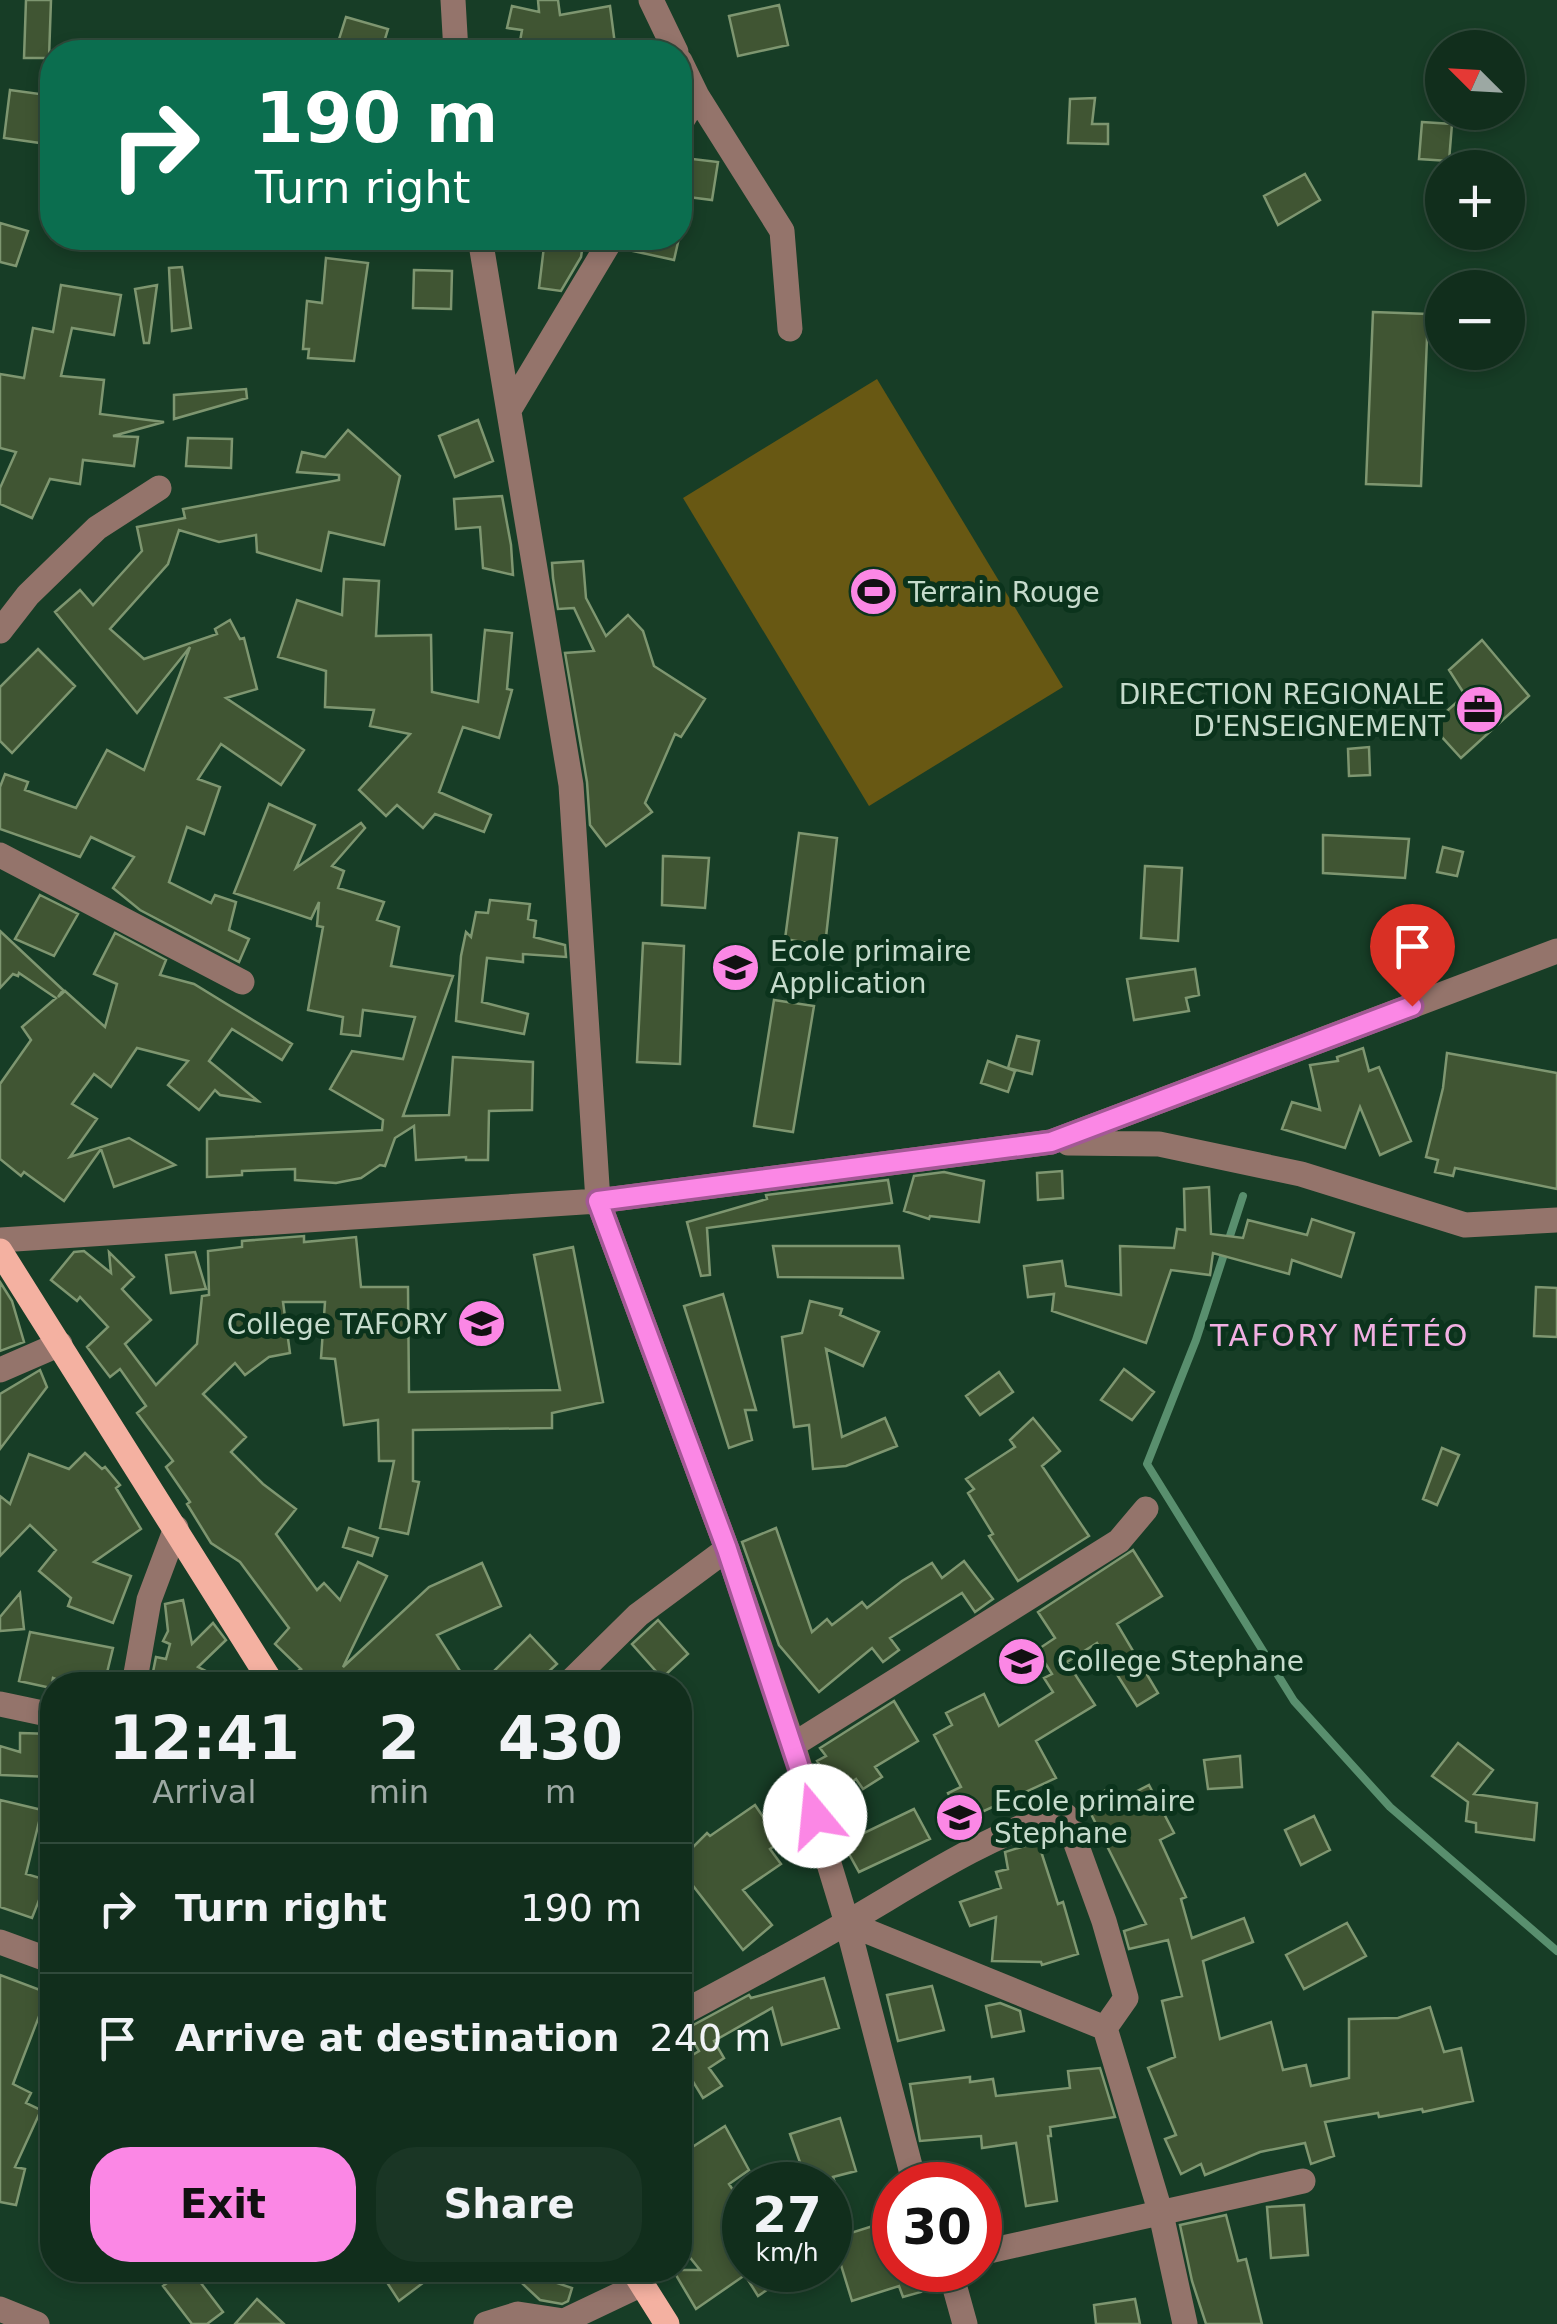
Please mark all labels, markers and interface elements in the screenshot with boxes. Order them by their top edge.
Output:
north arrow [1425,30,1525,130]
map controls [1425,30,1525,370]
text: 190 m [255,77,498,159]
icon: right [90,80,220,210]
button: + [1425,150,1525,250]
text: Turn right [255,161,470,214]
button: − [1425,270,1525,370]
sports icon: Terrain Rouge [847,566,899,618]
place label: Terrain Rouge [907,576,1100,609]
place label: DIRECTION REGIONALE D'ENSEIGNEMENT [1119,678,1446,743]
office icon: DIRECTION REGIONALE D'ENSEIGNEMENT [1454,684,1506,736]
pin [1370,904,1455,1007]
icon: arrive [1385,919,1440,974]
place label: Ecole primaire Application [770,935,972,1000]
school or university icon: Ecole primaire Application [709,941,761,993]
school or university icon: College TAFORY [456,1298,508,1350]
place label: College TAFORY [227,1308,448,1341]
district label: TAFORY MÉTÉO [1209,1318,1470,1353]
school or university icon: College Stephane [996,1635,1048,1687]
place label: College Stephane [1057,1645,1304,1678]
text: 12:41 [109,1703,300,1773]
text: 2 [378,1703,420,1773]
text: 430 [498,1703,623,1773]
position arrow [763,1764,867,1868]
text: Arrival [152,1773,256,1811]
text: min [369,1773,429,1811]
text: m [545,1773,576,1811]
place label: Ecole primaire Stephane [994,1785,1196,1850]
school or university icon: Ecole primaire Stephane [933,1791,985,1843]
icon: right [90,1881,145,1936]
text: Turn right [175,1886,387,1930]
text: 190 m [520,1886,642,1930]
icon: arrive [90,2011,145,2066]
text: Arrive at destination [175,2016,620,2060]
text: 240 m [650,2016,771,2060]
button: Exit [90,2147,356,2262]
button: Share [376,2147,642,2262]
speed limit sign: 30 [872,2162,1002,2292]
text: 27 [752,2186,822,2244]
text: km/h [755,2238,819,2267]

